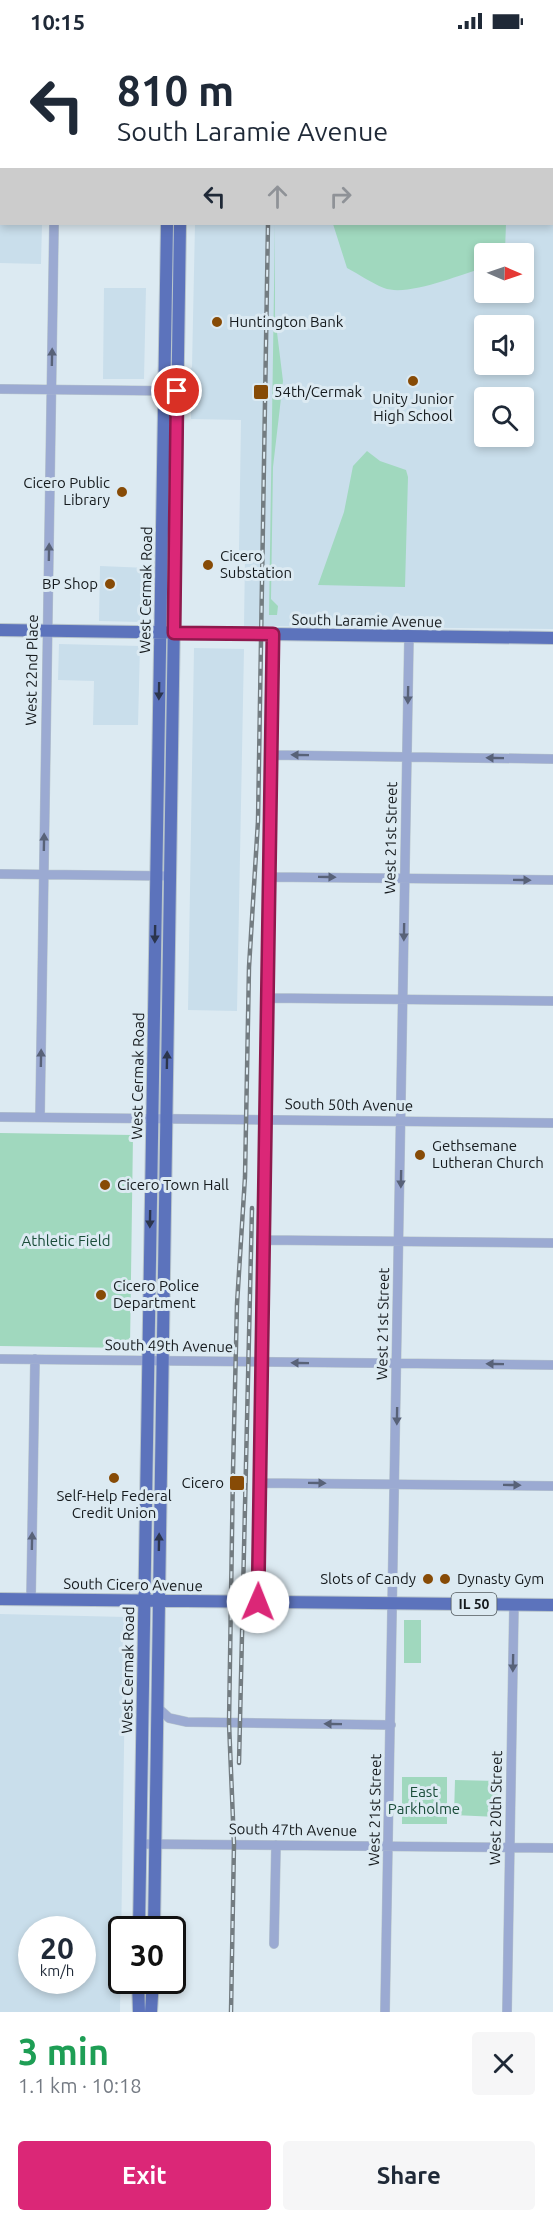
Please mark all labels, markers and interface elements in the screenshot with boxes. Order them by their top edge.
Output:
text: 10:15 [30,9,85,34]
icon: left [18,66,96,144]
text: 810 m [117,67,234,114]
text: South Laramie Avenue [117,116,388,146]
icon: left [198,180,231,213]
icon: ahead [261,180,294,213]
icon: right [324,180,357,213]
north arrow [474,243,534,303]
map controls [474,243,534,447]
place label: Huntington Bank [229,313,344,330]
marker: Huntington Bank [210,315,224,329]
button: sound [474,315,534,375]
one-way arrow [47,347,56,366]
pin [151,365,202,416]
icon: arrive [160,374,193,407]
marker: Unity Junior High School [406,374,420,388]
marker: 54th/Cermak [252,383,270,401]
place label: 54th/Cermak [274,383,362,400]
button: search [474,387,534,447]
place label: Unity Junior High School [372,390,454,424]
place label: Cicero Public Library [23,474,110,508]
marker: Cicero Public Library [115,485,129,499]
street label: West Cermak Road [136,526,155,654]
one-way arrow [44,542,53,561]
place label: Cicero Substation [220,547,292,581]
marker: Cicero Substation [201,558,215,572]
place label: BP Shop [42,575,98,592]
marker: BP Shop [103,577,117,591]
street label: South Laramie Avenue [292,611,442,630]
street label: West 22nd Place [22,614,41,726]
one-way arrow [154,681,164,700]
one-way arrow [403,685,413,704]
one-way arrow [290,751,309,760]
one-way arrow [485,753,504,763]
street label: West 21st Street [381,782,400,894]
one-way arrow [39,833,49,852]
one-way arrow [318,873,337,882]
one-way arrow [513,875,532,885]
one-way arrow [399,922,409,941]
one-way arrow [151,925,160,944]
street label: West Cermak Road [128,1012,147,1140]
one-way arrow [36,1049,46,1068]
one-way arrow [162,1050,172,1069]
street label: South 50th Avenue [285,1095,413,1114]
place label: Gethsemane Lutheran Church [432,1137,544,1171]
marker: Gethsemane Lutheran Church [413,1148,427,1162]
one-way arrow [396,1170,405,1189]
place label: Cicero Town Hall [117,1176,229,1193]
marker: Cicero Town Hall [98,1178,112,1192]
one-way arrow [146,1209,155,1228]
park label: Athletic Field [22,1232,110,1249]
street label: West 21st Street [373,1268,392,1380]
place label: Cicero Police Department [113,1277,199,1311]
marker: Cicero Police Department [94,1288,108,1302]
street label: South 49th Avenue [105,1336,233,1355]
one-way arrow [290,1358,309,1368]
one-way arrow [485,1360,504,1369]
one-way arrow [392,1407,402,1426]
marker: Self-Help Federal Credit Union [107,1471,121,1485]
place label: Cicero [182,1474,224,1491]
marker: Cicero [228,1474,246,1492]
one-way arrow [308,1478,327,1488]
one-way arrow [503,1480,522,1490]
place label: Self-Help Federal Credit Union [56,1487,172,1521]
one-way arrow [27,1531,37,1550]
one-way arrow [154,1533,164,1552]
position arrow [226,1570,290,1634]
place label: Slots of Candy [320,1570,416,1587]
place label: Dynasty Gym [457,1570,544,1587]
marker: Slots of Candy [421,1572,435,1586]
marker: Dynasty Gym [438,1572,452,1586]
street label: South Cicero Avenue [63,1575,203,1594]
road number: IL 50 [452,1593,496,1615]
street label: West Cermak Road [118,1606,137,1734]
one-way arrow [508,1653,518,1672]
one-way arrow [323,1719,342,1729]
street label: West 20th Street [486,1751,505,1865]
street label: West 21st Street [365,1754,384,1866]
park label: East Parkholme [388,1783,460,1817]
street label: South 47th Avenue [229,1820,357,1839]
speed limit sign: 30 [108,1916,186,1994]
text: 20 [40,1931,74,1965]
text: km/h [40,1962,74,1979]
text: 3 min [18,2031,109,2072]
button: close [472,2032,535,2095]
text: 1.1 km · 10:18 [18,2074,142,2097]
button: Exit [18,2141,271,2210]
button: Share [283,2141,535,2210]

